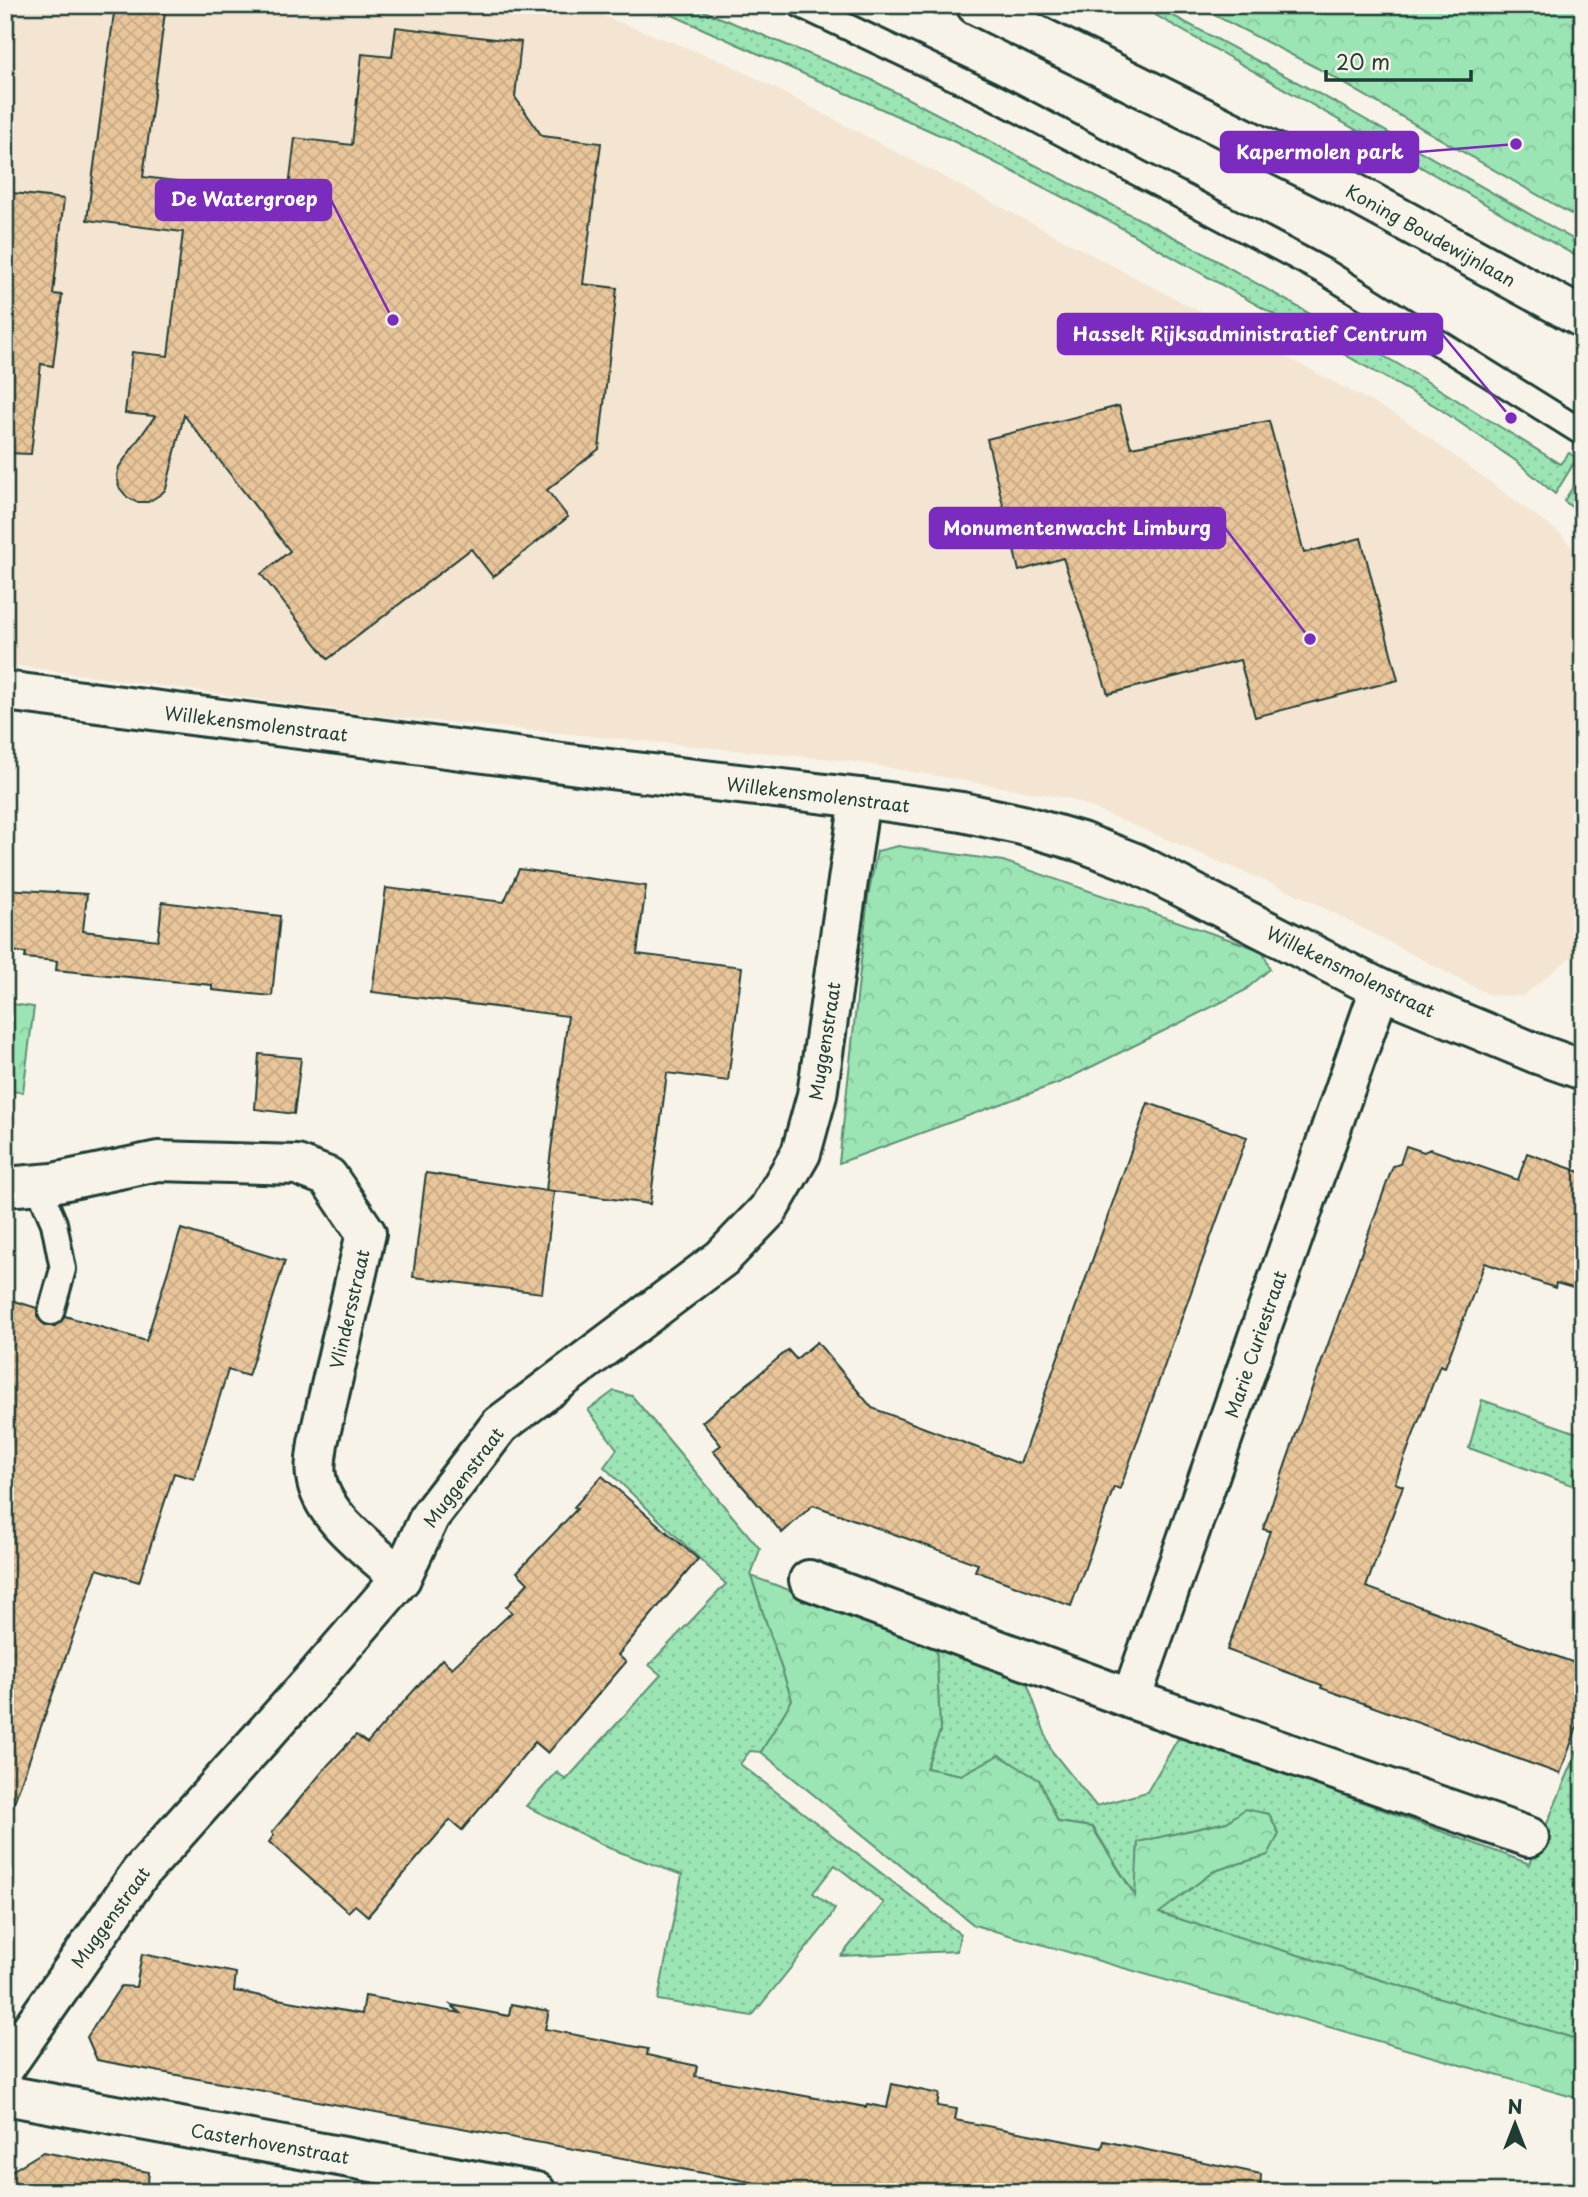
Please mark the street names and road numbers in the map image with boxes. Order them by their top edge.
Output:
street label: Koning Boudewijnlaan [1341,177,1521,293]
street label: Willekensmolenstraat [163,698,349,748]
street label: Willekensmolenstraat [725,769,911,819]
street label: Willekensmolenstraat [1262,918,1440,1024]
street label: Muggenstraat [801,980,847,1102]
street label: Vlindersstraat [322,1247,376,1371]
street label: Marie Curiestraat [1217,1267,1293,1421]
street label: Muggenstraat [416,1421,510,1533]
street label: Muggenstraat [64,1861,156,1973]
street label: Casterhovenstraat [189,2116,351,2170]

